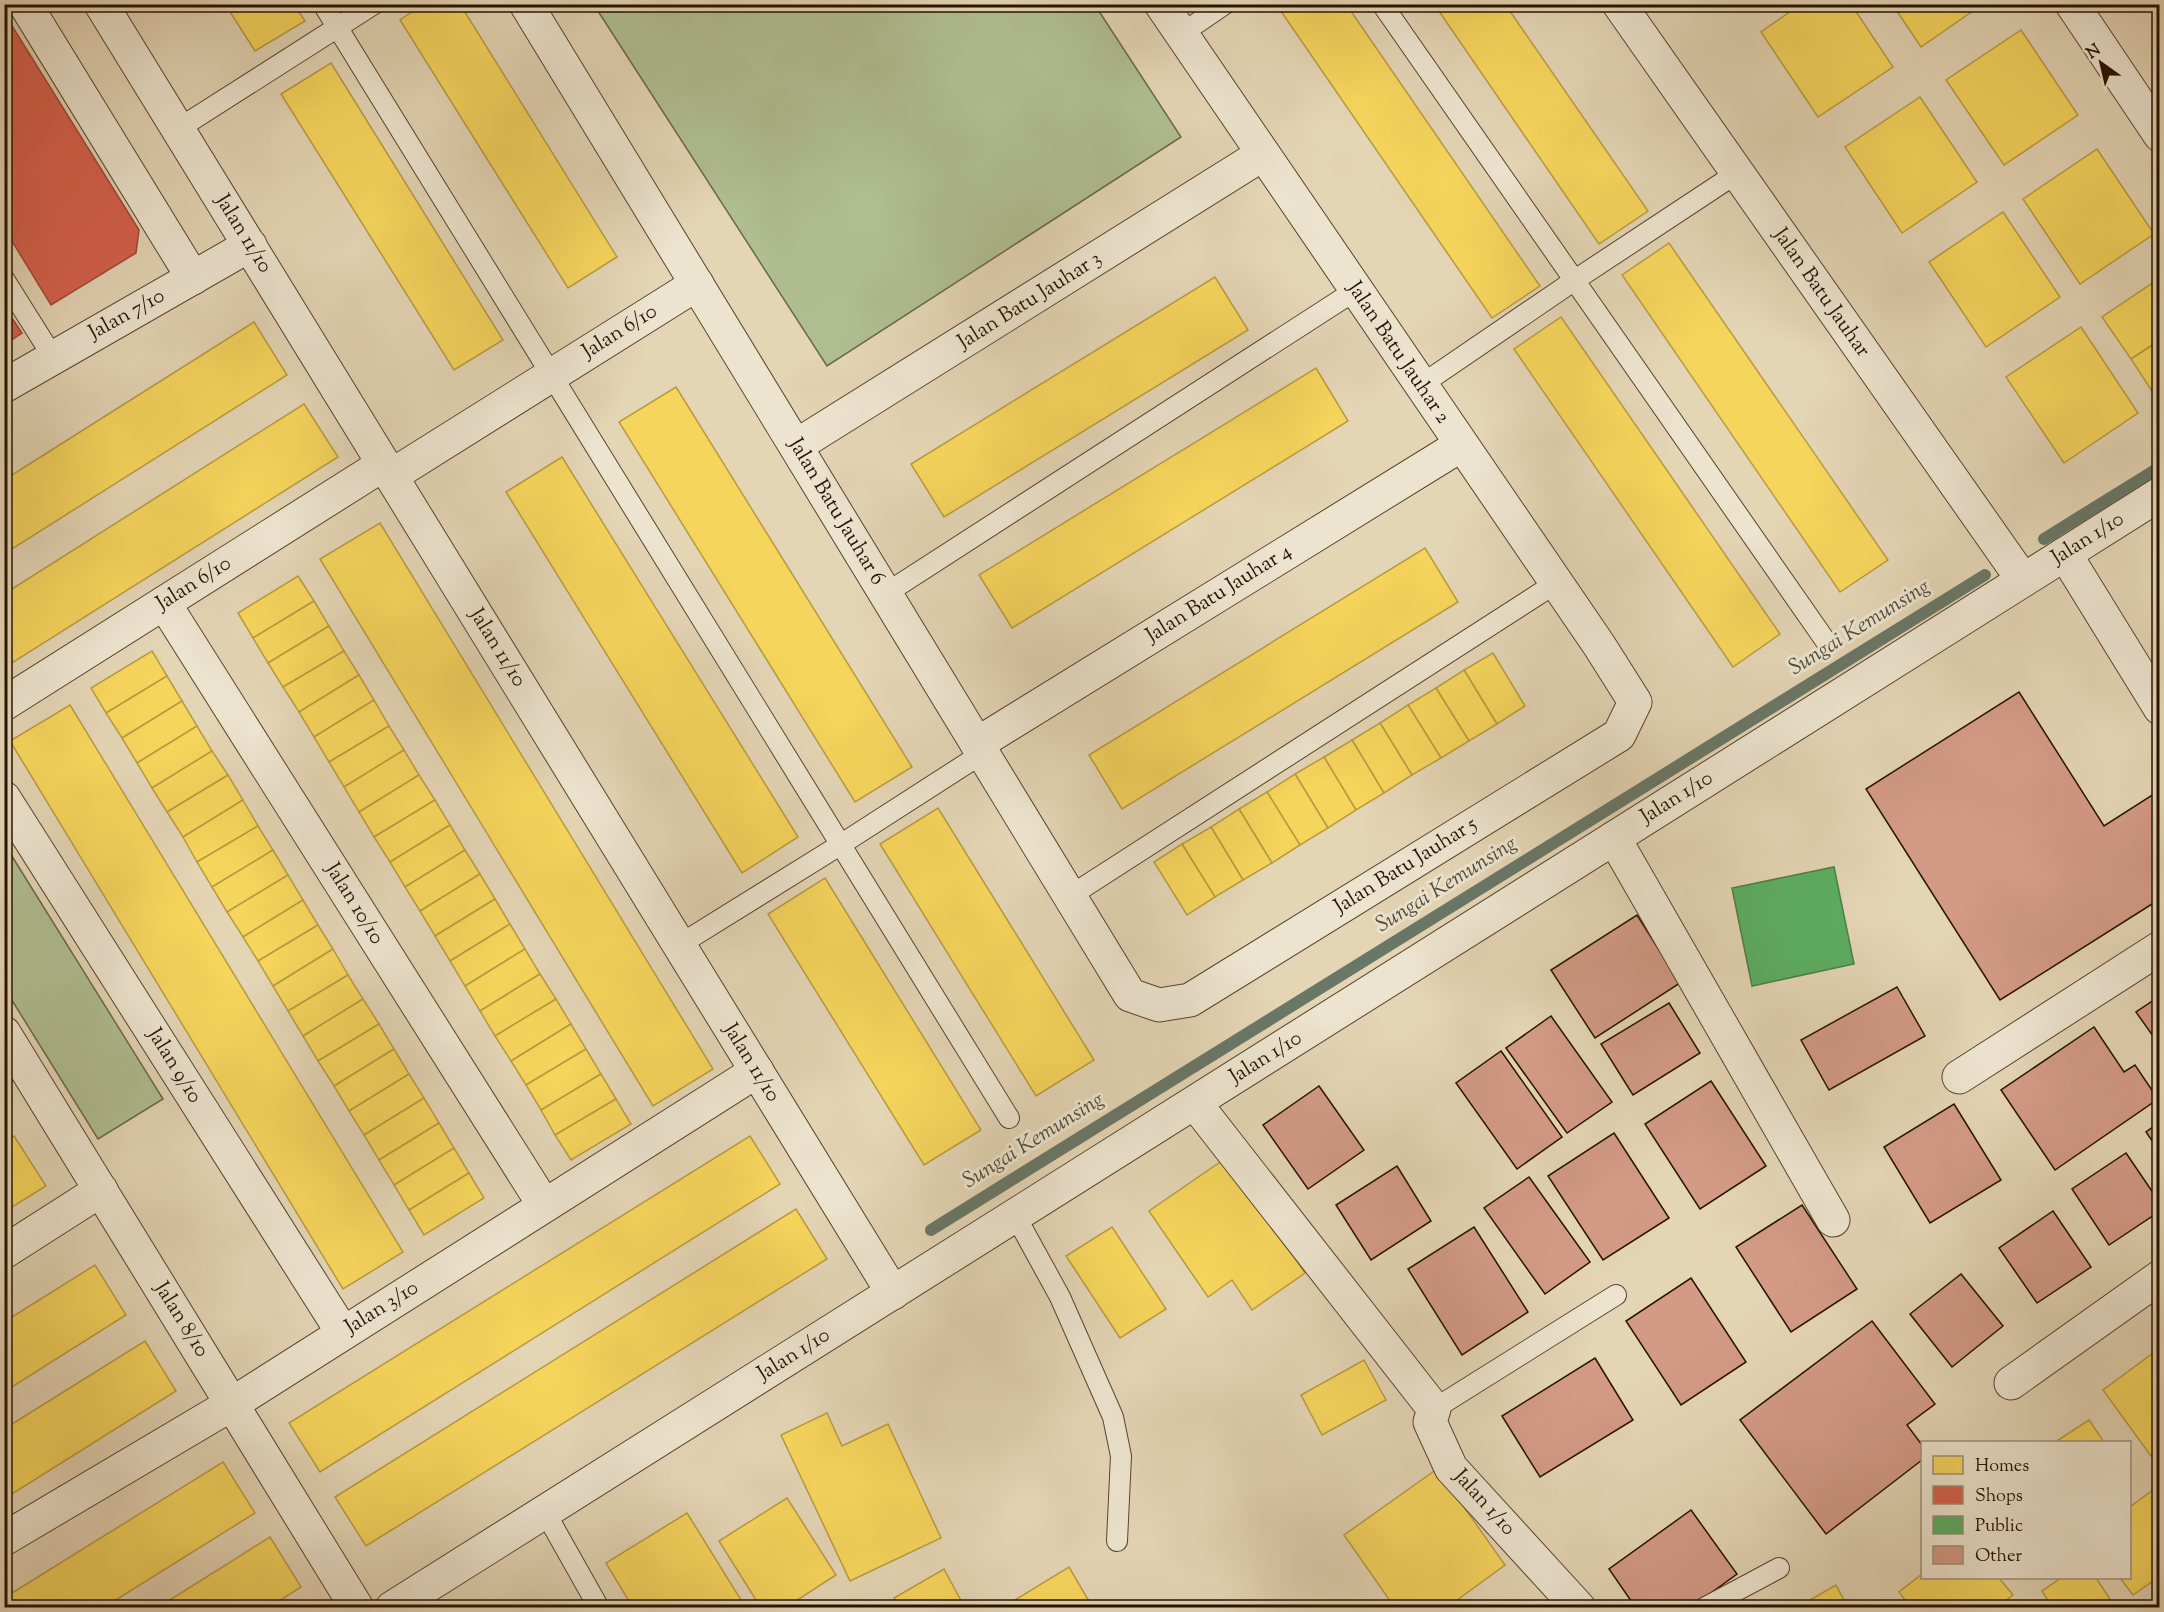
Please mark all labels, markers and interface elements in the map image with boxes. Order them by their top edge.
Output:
north arrow [2071,33,2131,93]
text: N [2082,39,2106,66]
street label: Jalan 11/10 [206,188,279,279]
street label: Jalan Batu Jauhar [1765,221,1877,364]
street label: Jalan Batu Jauhar 3 [951,245,1108,358]
street label: Jalan Batu Jauhar 2 [1339,275,1457,430]
street label: Jalan 7/10 [82,282,171,349]
street label: Jalan 6/10 [576,297,663,367]
street label: Jalan Batu Jauhar 6 [780,432,892,591]
street label: Jalan 1/10 [2045,505,2130,574]
street label: Jalan Batu Jauhar 4 [1139,537,1298,651]
street label: Jalan 6/10 [150,549,237,619]
water label: Sungai Kemunsing [1783,571,1937,684]
street label: Jalan 11/10 [460,602,533,693]
street label: Jalan 1/10 [1634,764,1719,833]
street label: Jalan Batu Jauhar 5 [1328,810,1483,923]
water label: Sungai Kemunsing [1370,828,1524,941]
street label: Jalan 10/10 [317,857,391,951]
street label: Jalan 11/10 [714,1017,787,1108]
street label: Jalan 9/10 [139,1022,209,1109]
street label: Jalan 1/10 [1223,1024,1308,1093]
water label: Sungai Kemunsing [957,1084,1111,1197]
street label: Jalan 3/10 [338,1274,425,1343]
street label: Jalan 8/10 [146,1276,216,1363]
street label: Jalan 1/10 [751,1321,836,1390]
legend [1921,1441,2131,1579]
text: Homes [1975,1454,2029,1480]
street label: Jalan 1/10 [1445,1462,1522,1543]
text: Shops [1975,1484,2023,1510]
text: Public [1975,1514,2023,1540]
text: Other [1975,1544,2022,1570]

